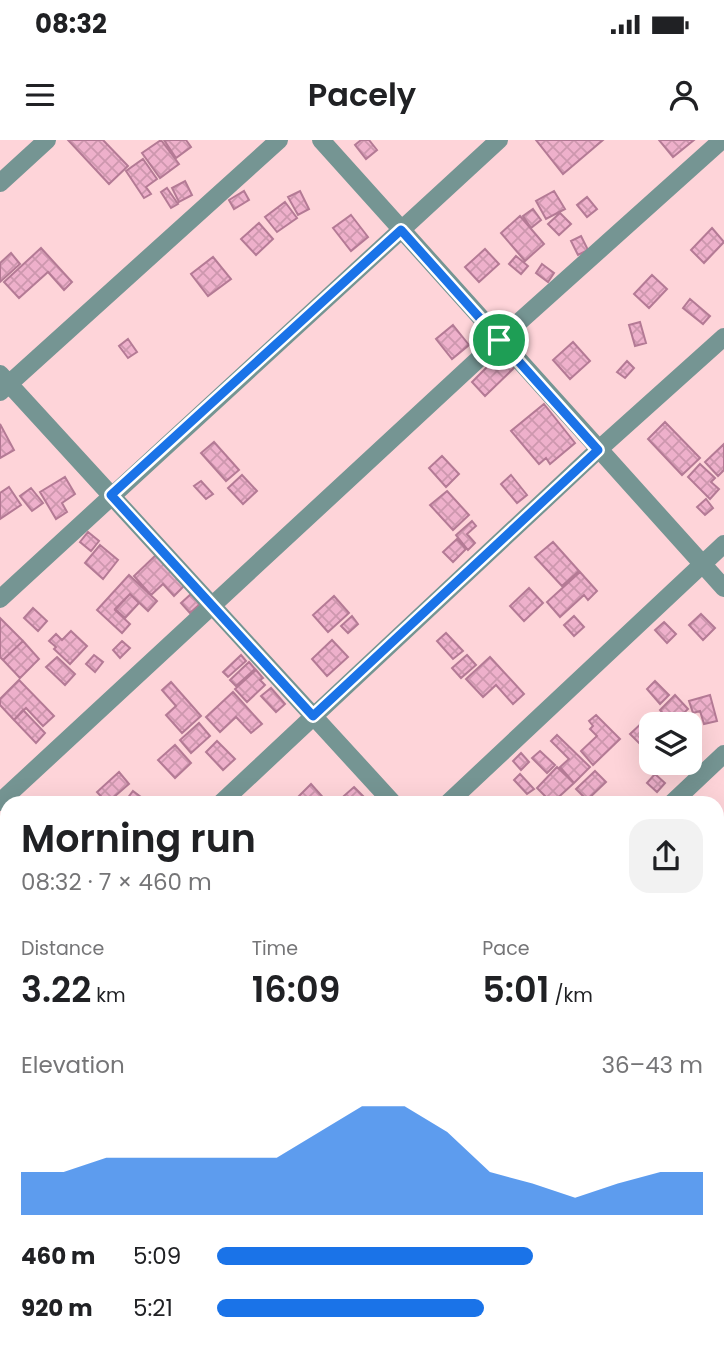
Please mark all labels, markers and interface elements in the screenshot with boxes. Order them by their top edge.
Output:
text: 08:32 [35,6,107,42]
text: Pacely [308,72,416,117]
icon: menu [21,76,59,114]
icon: person [665,76,703,114]
pin [469,310,529,370]
icon: arrive [480,321,518,359]
map controls [639,712,702,775]
button: layers [639,712,702,775]
text: Morning run [21,812,256,865]
button: share [629,819,703,893]
text: 08:32 · 7 × 460 m [21,866,212,898]
text: Distance [21,935,104,962]
text: Time [252,935,298,962]
text: Pace [482,935,530,962]
text: 3.22 [21,965,91,1014]
text: 16:09 [252,965,340,1014]
text: 5:01 [482,965,549,1014]
text: km [91,982,126,1009]
text: /km [549,982,593,1009]
text: Elevation [21,1049,125,1081]
text: 36–43 m [601,1049,703,1081]
text: 460 m [21,1240,95,1272]
text: 5:09 [133,1240,181,1272]
text: 920 m [21,1292,93,1324]
text: 5:21 [133,1292,173,1324]

